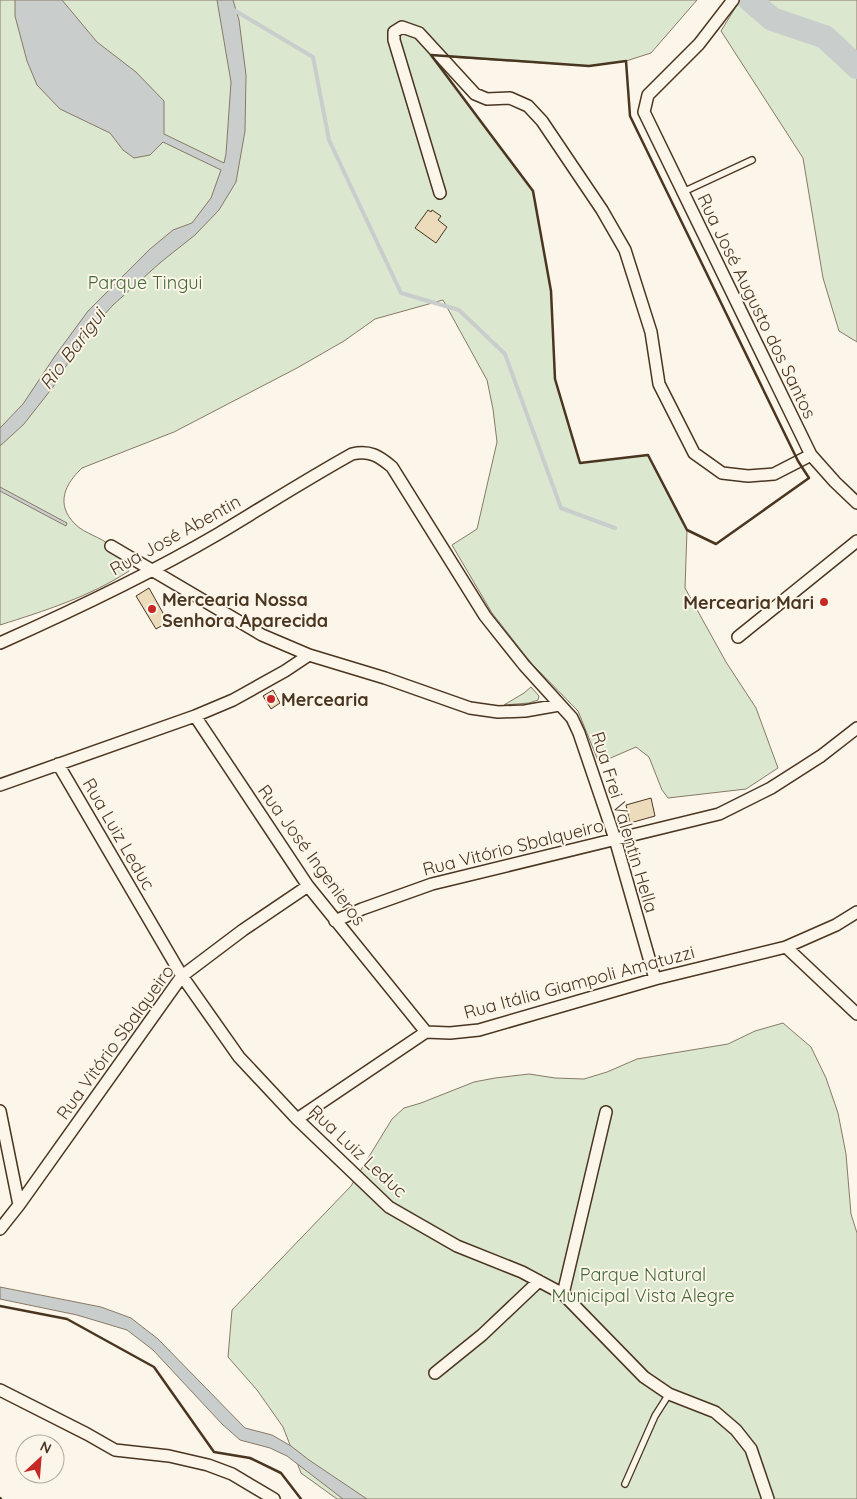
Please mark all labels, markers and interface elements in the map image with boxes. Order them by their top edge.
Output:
street label: Rua José Augusto dos Santos [692,190,822,422]
park label: Parque Tingui [88,271,202,294]
water label: Rio Barigui [34,302,111,394]
street label: Rua José Abentin [106,490,244,580]
place label: Mercearia Nossa Senhora Aparecida [162,588,328,632]
place label: Mercearia Mari [683,591,814,614]
marker: Mercearia Mari [818,596,830,608]
marker: Mercearia Nossa Senhora Aparecida [146,603,158,615]
place label: Mercearia [281,688,369,711]
marker: Mercearia [265,693,277,705]
street label: Rua Frei Valentin Hella [586,729,664,915]
street label: Rua Luiz Leduc [78,774,160,894]
street label: Rua José Ingenieros [253,780,371,930]
street label: Rua Vitório Sbalqueiro [420,813,606,881]
street label: Rua Itália Giampoli Amatuzzi [461,940,697,1024]
street label: Rua Vitório Sbalqueiro [51,960,179,1124]
street label: Rua Luiz Leduc [304,1100,412,1202]
park label: Parque Natural Municipal Vista Alegre [551,1263,735,1307]
north arrow [15,1434,65,1484]
text: N [37,1437,54,1458]

